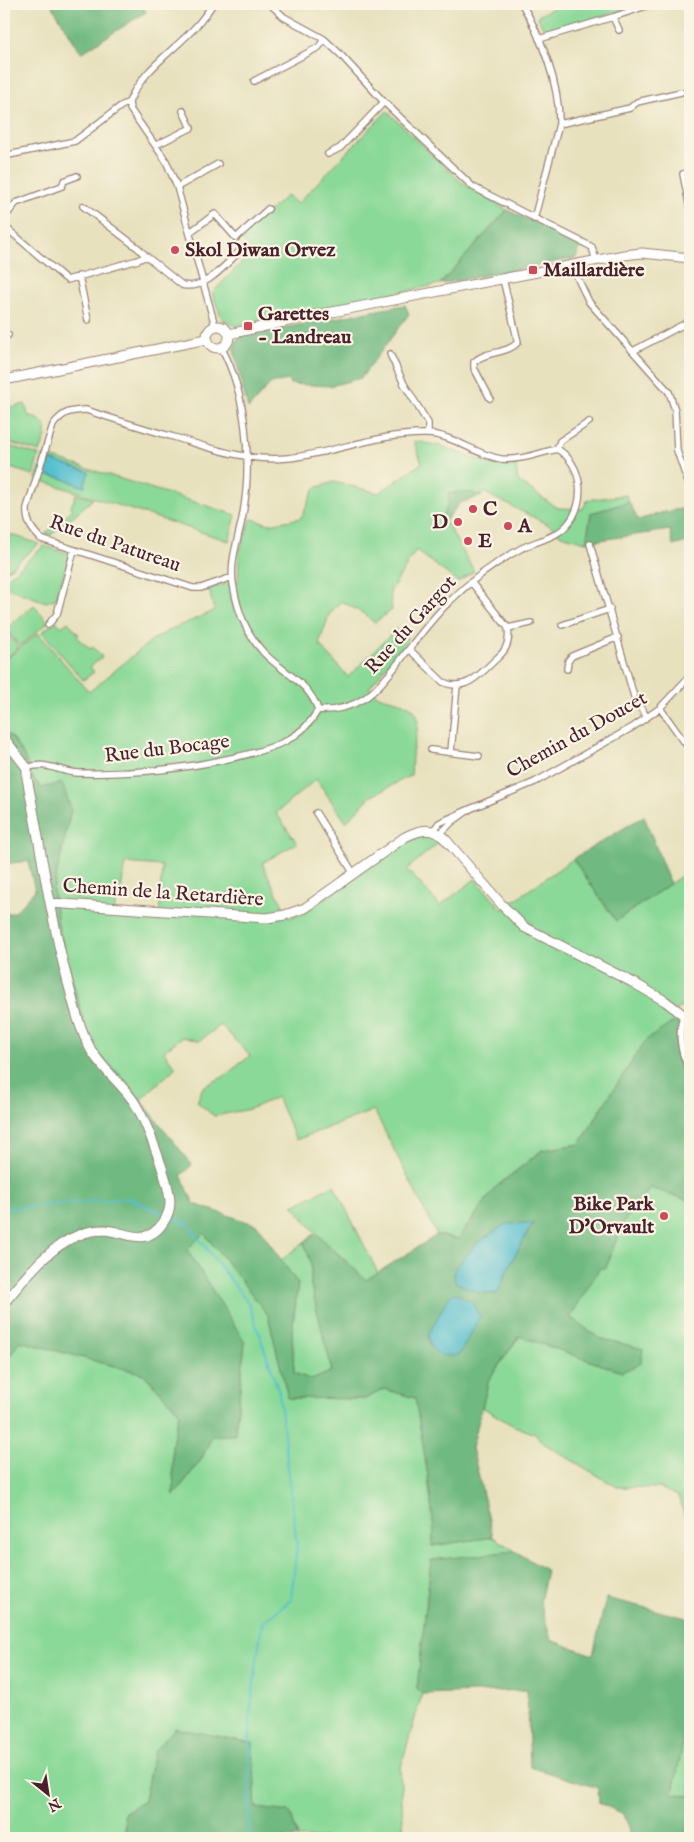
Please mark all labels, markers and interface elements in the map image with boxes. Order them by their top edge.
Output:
place label: Skol Diwan Orvez [185,238,336,263]
marker: Skol Diwan Orvez [169,244,181,256]
place label: Maillardière [543,258,645,283]
marker: Maillardière [527,264,539,276]
place label: Garettes - Landreau [258,302,352,350]
marker: Garettes - Landreau [242,320,254,332]
place label: C [483,497,497,522]
marker: C [467,503,479,515]
street label: Rue du Patureau [46,510,184,578]
place label: D [432,510,448,535]
place label: A [517,514,533,539]
marker: D [452,516,464,528]
marker: A [502,520,514,532]
place label: E [478,529,492,554]
marker: E [462,535,474,547]
street label: Rue du Gargot [360,570,462,680]
street label: Chemin du Doucet [502,686,652,784]
street label: Rue du Bocage [103,729,231,769]
street label: Chemin de la Retardière [62,874,264,912]
place label: Bike Park D'Orvault [568,1192,655,1240]
marker: Bike Park D'Orvault [658,1210,670,1222]
north arrow [22,1770,72,1820]
text: N [44,1793,65,1815]

